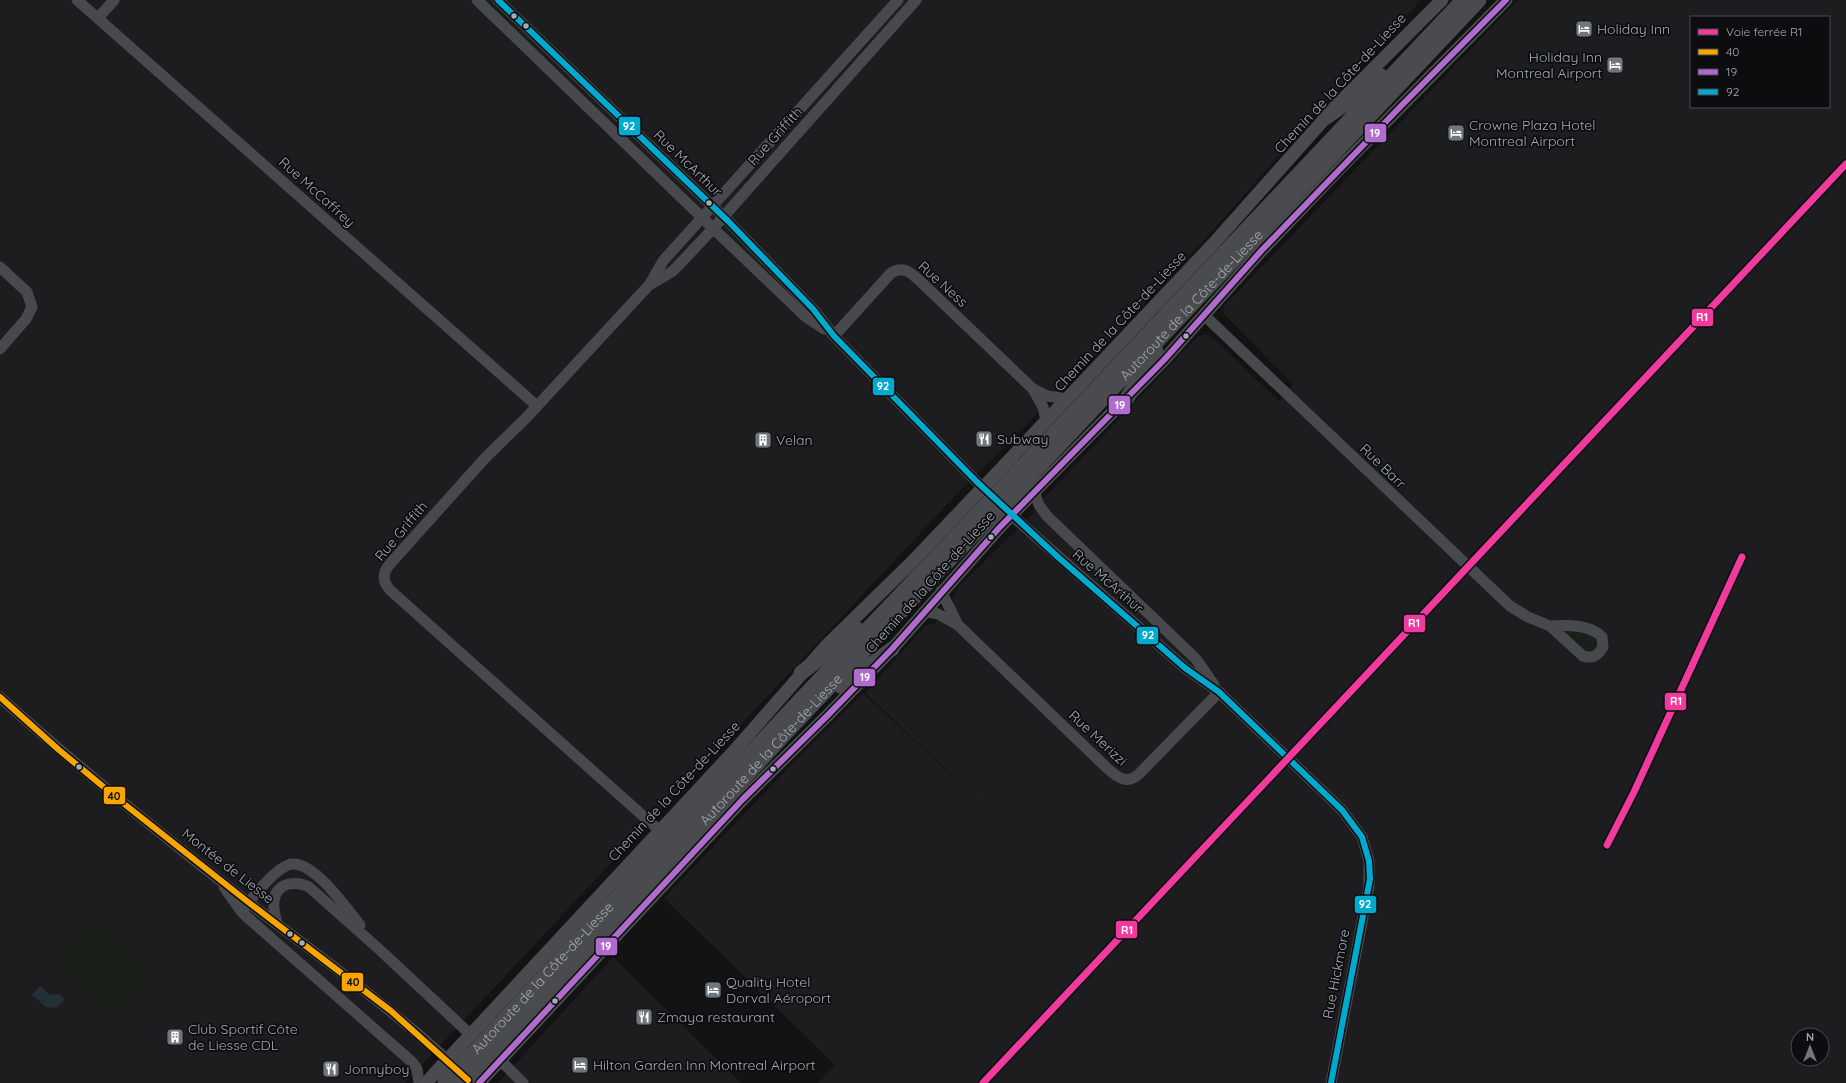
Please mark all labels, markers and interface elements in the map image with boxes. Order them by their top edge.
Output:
street label: Chemin de la Côte-de-Liesse [1270,9,1410,157]
unlabelled marker [509,11,519,21]
legend [1690,16,1830,108]
hotel icon: Holiday Inn [1574,19,1594,39]
place label: Holiday Inn [1597,20,1670,38]
unlabelled marker [521,21,531,31]
text: Voie ferrée R1 [1726,24,1803,39]
text: 40 [1726,44,1739,59]
place label: Holiday Inn Montreal Airport [1496,48,1602,82]
hotel icon: Holiday Inn Montreal Airport [1605,55,1625,75]
text: 19 [1726,64,1737,79]
text: 92 [1726,84,1740,99]
street label: Rue Griffith [744,103,806,169]
line badge: 92 [618,116,641,136]
place label: Crowne Plaza Hotel Montreal Airport [1469,116,1595,150]
text: 92 [623,119,635,133]
line badge: 19 [1364,123,1387,143]
hotel icon: Crowne Plaza Hotel Montreal Airport [1446,123,1466,143]
street label: Rue McArthur [650,126,726,201]
text: 19 [1370,126,1380,140]
street label: Rue McCaffrey [275,153,359,231]
unlabelled marker [704,198,714,208]
street label: Autoroute de la Côte-de-Liesse [1116,226,1267,384]
street label: Chemin de la Côte-de-Liesse [1050,247,1190,395]
street label: Rue Ness [915,257,971,311]
line badge: R1 [1691,308,1714,327]
text: R1 [1696,310,1708,324]
unlabelled marker [1181,331,1191,341]
line badge: 92 [872,377,895,396]
text: 92 [877,379,889,393]
line badge: 19 [1108,395,1131,415]
text: 19 [1115,398,1125,412]
restaurant icon: Subway [974,429,994,449]
building icon: Velan [753,430,773,450]
place label: Subway [997,430,1048,448]
place label: Velan [776,431,813,449]
street label: Rue Barr [1356,440,1410,493]
street label: Rue Griffith [371,497,431,565]
street label: Chemin de la Côte-de-Liesse [861,507,999,657]
unlabelled marker [986,532,996,542]
street label: Rue McArthur [1069,545,1148,617]
line badge: R1 [1403,614,1426,633]
text: R1 [1408,616,1420,630]
line badge: 92 [1136,626,1159,645]
text: 92 [1142,628,1154,642]
line badge: 19 [853,668,876,687]
street label: Autoroute de la Côte-de-Liesse [696,670,846,829]
text: 19 [860,670,870,684]
line badge: R1 [1664,692,1687,711]
text: R1 [1670,694,1682,708]
street label: Rue Merizzi [1065,706,1131,770]
street label: Chemin de la Côte-de-Liesse [604,717,744,865]
unlabelled marker [74,762,84,772]
unlabelled marker [768,764,778,774]
line badge: 40 [103,786,126,805]
text: 40 [107,789,121,803]
street label: Montée de Liesse [178,824,278,908]
line badge: 92 [1354,895,1377,914]
text: 92 [1359,897,1371,911]
street label: Autoroute de la Côte-de-Liesse [468,898,617,1058]
line badge: R1 [1115,920,1138,939]
text: R1 [1121,923,1133,937]
street label: Rue Hickmore [1318,928,1354,1020]
unlabelled marker [285,929,295,939]
line badge: 19 [595,937,618,956]
unlabelled marker [297,938,307,948]
text: 19 [601,939,611,953]
line badge: 40 [341,972,364,992]
place label: Quality Hotel Dorval Aéroport [726,973,831,1007]
text: 40 [346,975,360,989]
hotel icon: Quality Hotel Dorval Aéroport [703,980,723,1000]
unlabelled marker [550,996,560,1006]
restaurant icon: Zmaya restaurant [634,1007,654,1027]
place label: Zmaya restaurant [657,1008,775,1026]
place label: Club Sportif Côte de Liesse CDL [188,1020,298,1054]
building icon: Club Sportif Côte de Liesse CDL [165,1027,185,1047]
north arrow [1790,1027,1830,1067]
text: N [1806,1030,1814,1044]
hotel icon: Hilton Garden Inn Montreal Airport [570,1055,590,1075]
place label: Hilton Garden Inn Montreal Airport [593,1056,816,1074]
restaurant icon: Jonnyboy [321,1059,341,1079]
place label: Jonnyboy [344,1060,409,1078]

